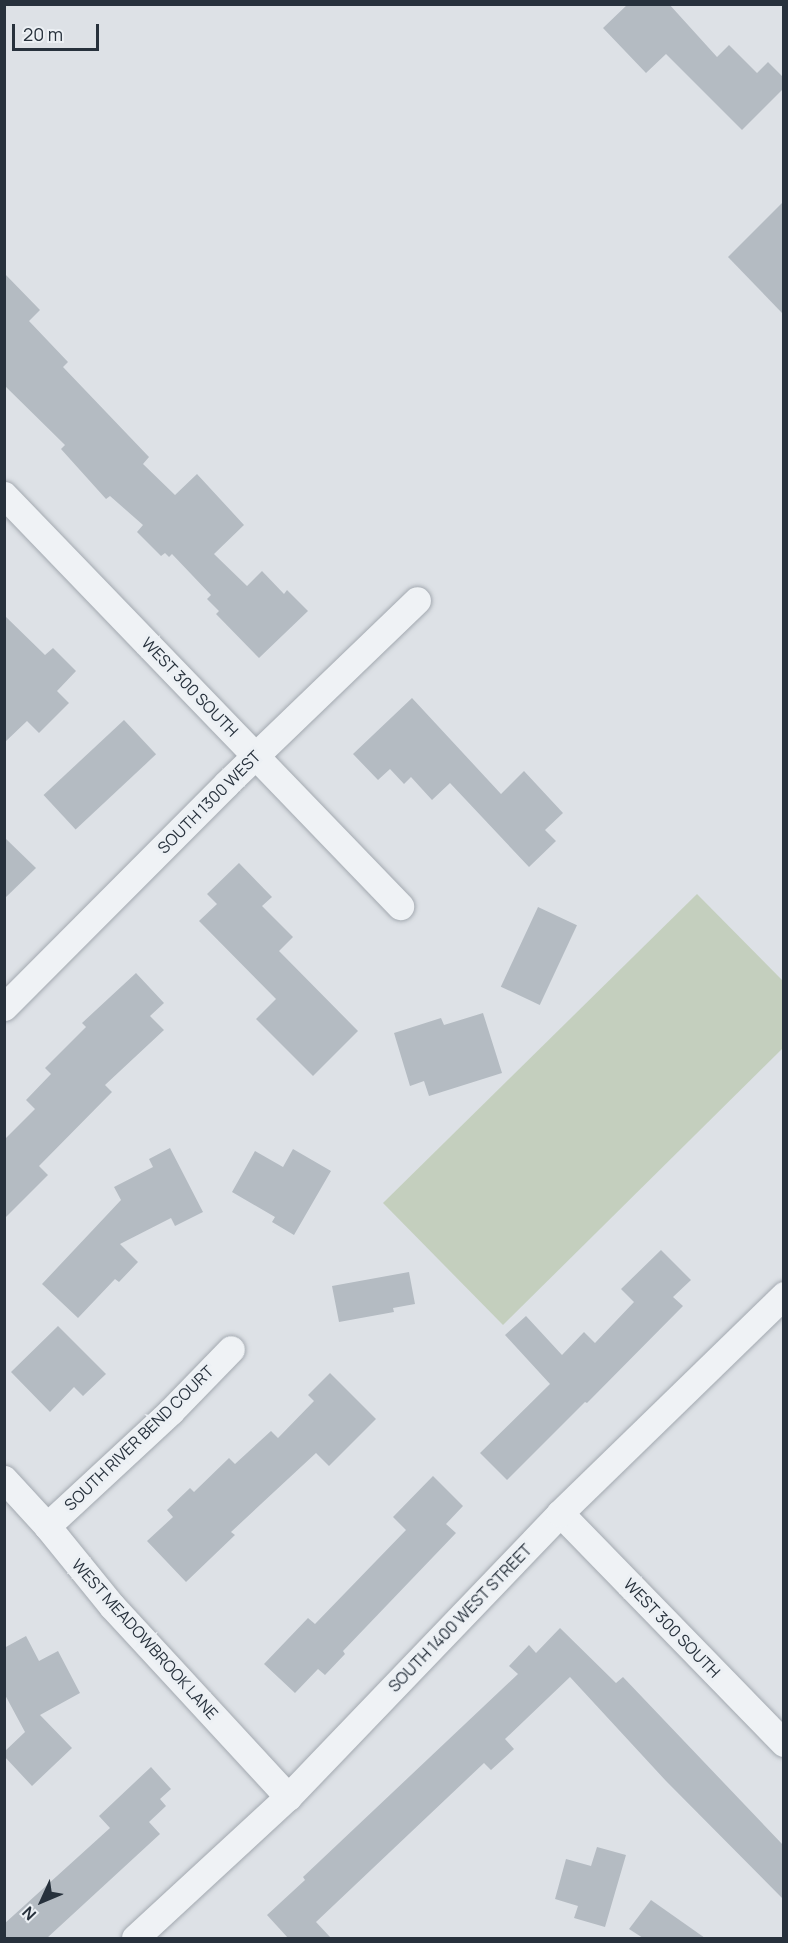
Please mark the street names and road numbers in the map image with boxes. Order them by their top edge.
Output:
street label: WEST 300 SOUTH [138,633,242,741]
street label: SOUTH 1300 WEST [154,747,264,857]
street label: SOUTH RIVER BEND COURT [60,1362,218,1514]
street label: SOUTH 1400 WEST STREET [384,1540,536,1696]
street label: WEST MEADOWBROOK LANE [68,1555,222,1723]
street label: WEST 300 SOUTH [620,1574,724,1682]

